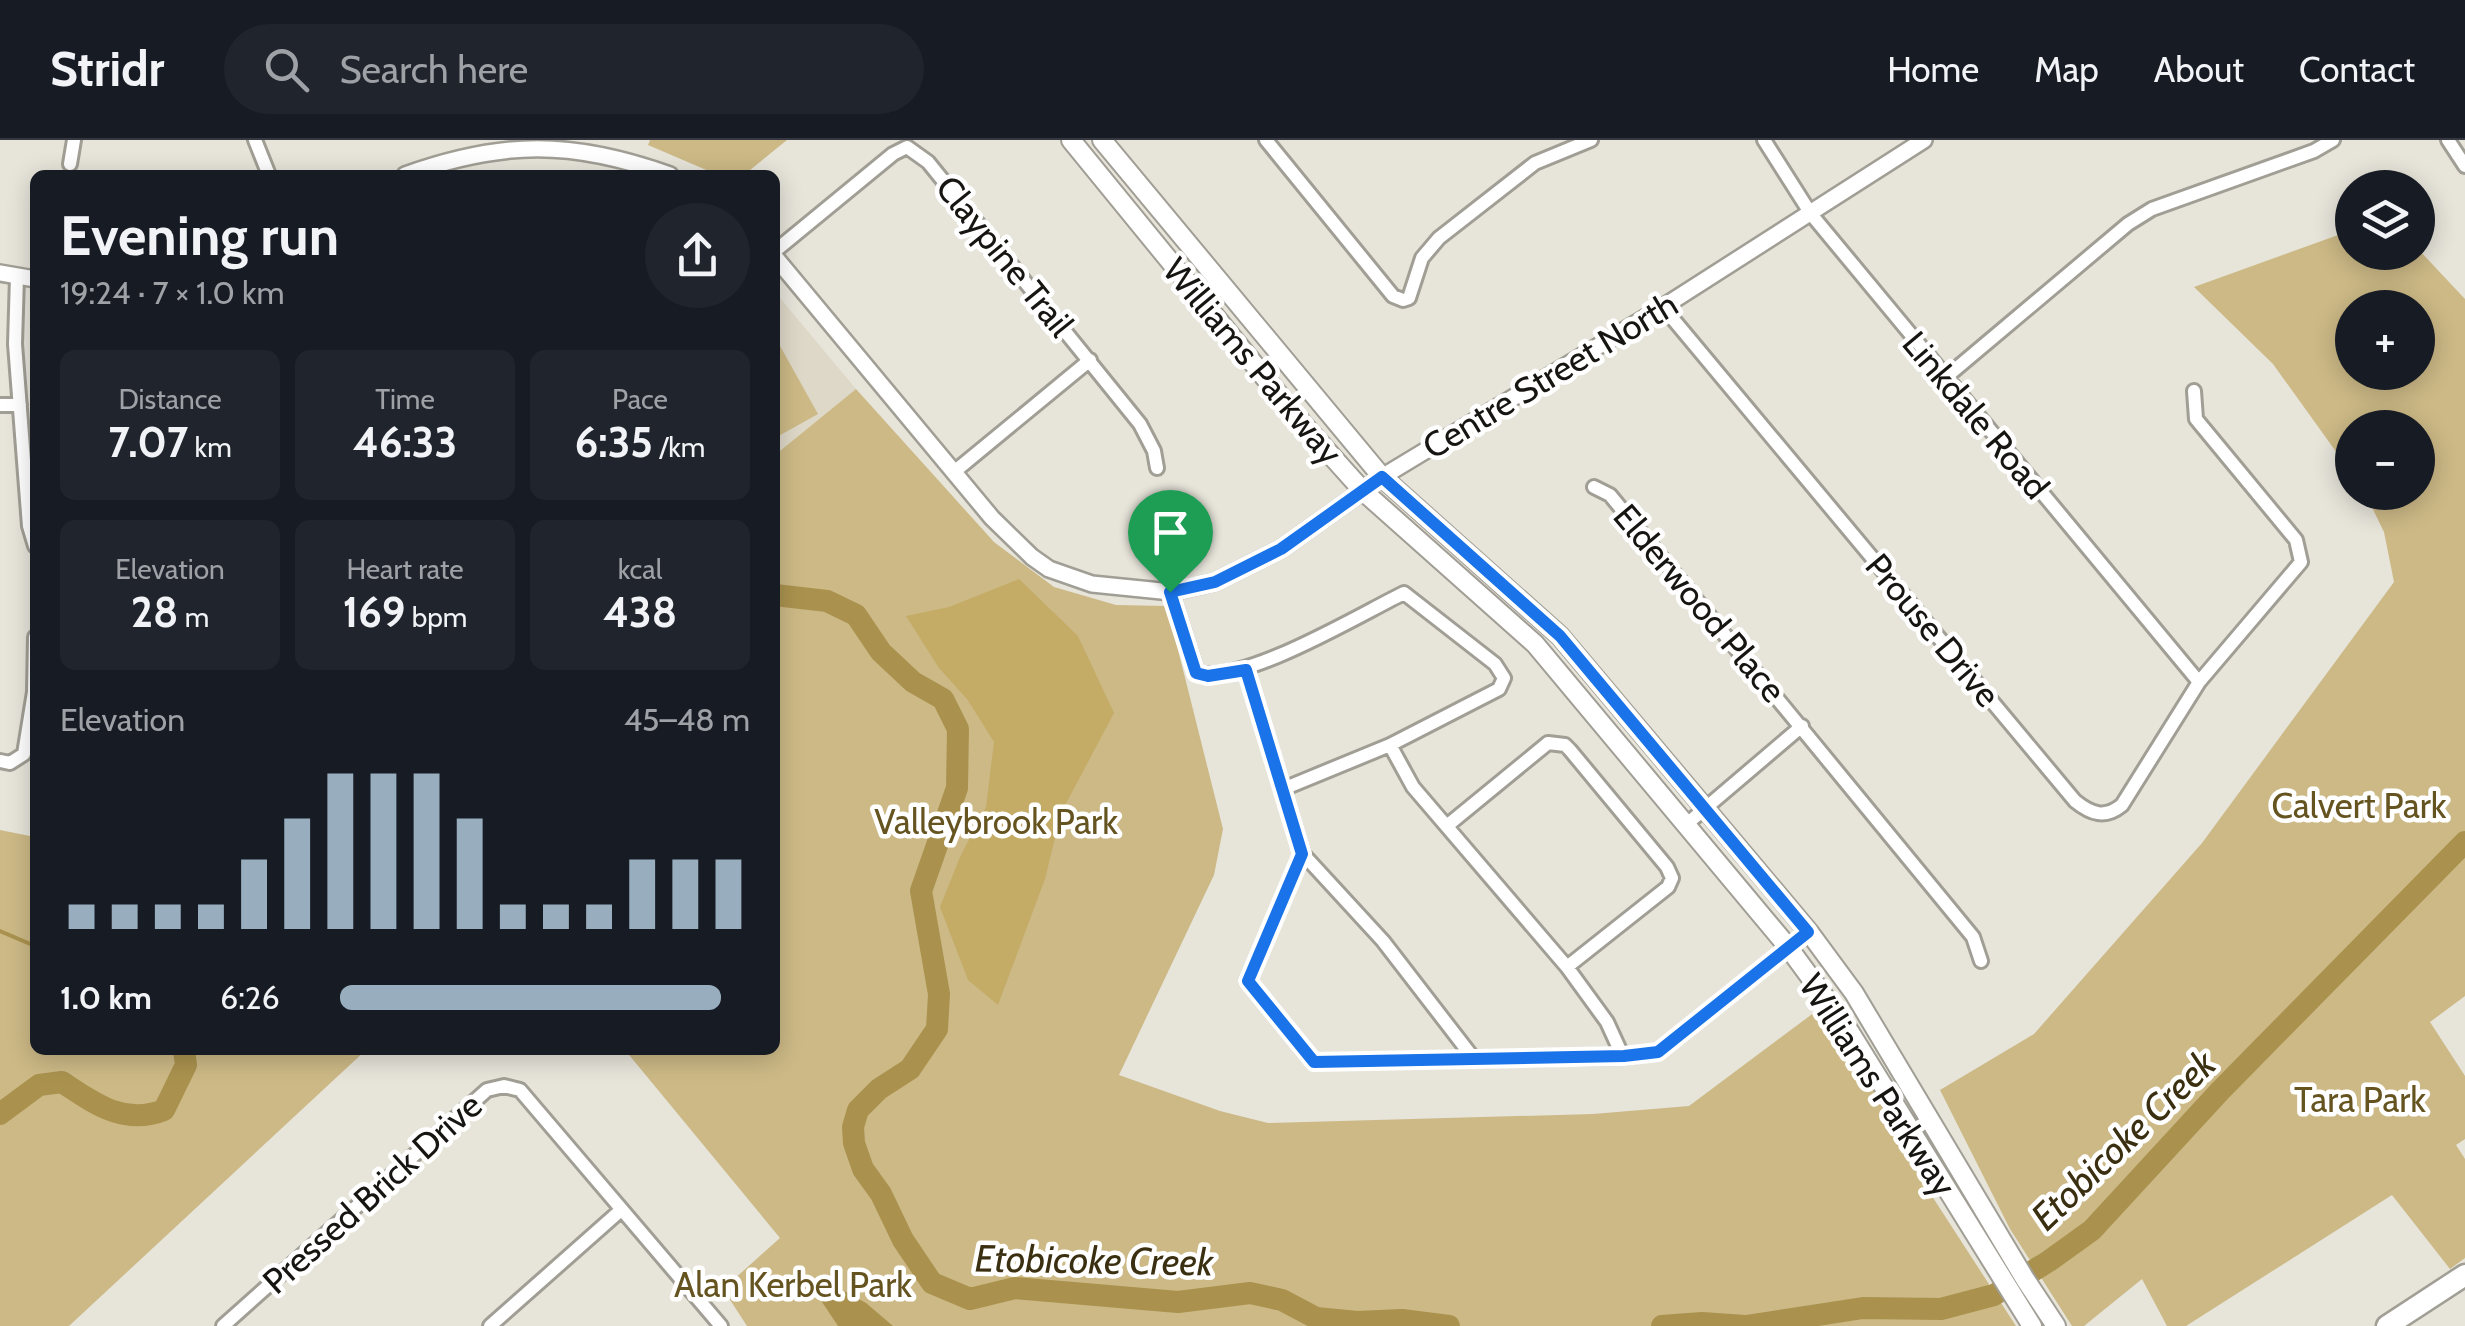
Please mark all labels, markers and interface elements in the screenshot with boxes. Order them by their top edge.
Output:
search box [224,24,924,114]
text: Stridr [50,40,164,98]
icon: search [259,42,314,97]
text: Search here [339,46,528,93]
text: Home [1887,48,1979,91]
text: Map [2034,48,2099,91]
text: About [2154,48,2244,91]
text: Contact [2299,48,2415,91]
street label: Claypine Trail [927,167,1083,346]
map controls [2335,170,2435,510]
button: layers [2335,170,2435,270]
text: Evening run [60,202,339,269]
button: share [645,203,750,308]
street label: Williams Parkway [1154,249,1352,473]
text: 19:24 · 7 × 1.0 km [60,273,285,312]
street label: Centre Street North [1415,282,1685,468]
button: + [2335,290,2435,390]
street label: Linkdale Road [1893,322,2059,508]
text: Distance [118,382,222,416]
text: Time [375,382,435,416]
text: Pace [612,382,668,416]
button: − [2335,410,2435,510]
text: 7.07 [108,416,188,468]
text: 46:33 [353,416,457,468]
text: 6:35 [575,416,653,468]
text: km [188,430,232,464]
text: /km [653,430,705,464]
pin [1128,490,1213,593]
street label: Elderwood Place [1605,495,1795,711]
icon: arrive [1143,505,1198,560]
street label: Prouse Drive [1857,545,2009,715]
text: Elevation [115,552,225,586]
text: Heart rate [346,552,464,586]
text: kcal [618,552,662,586]
text: 28 [131,586,178,638]
text: 169 [343,586,405,638]
text: 438 [603,586,677,638]
text: m [178,600,209,634]
text: bpm [405,600,467,634]
text: Elevation [60,700,185,739]
text: 45–48 m [624,700,750,739]
park label: Calvert Park [2272,784,2447,827]
park label: Valleybrook Park [874,800,1118,843]
street label: Williams Parkway [1790,966,1966,1204]
text: 1.0 km [60,978,152,1017]
text: 6:26 [220,978,280,1017]
water label: Etobicoke Creek [2021,1039,2226,1240]
park label: Tara Park [2294,1078,2426,1121]
street label: Pressed Brick Drive [254,1083,490,1303]
water label: Etobicoke Creek [974,1234,1215,1286]
park label: Alan Kerbel Park [674,1263,912,1306]

